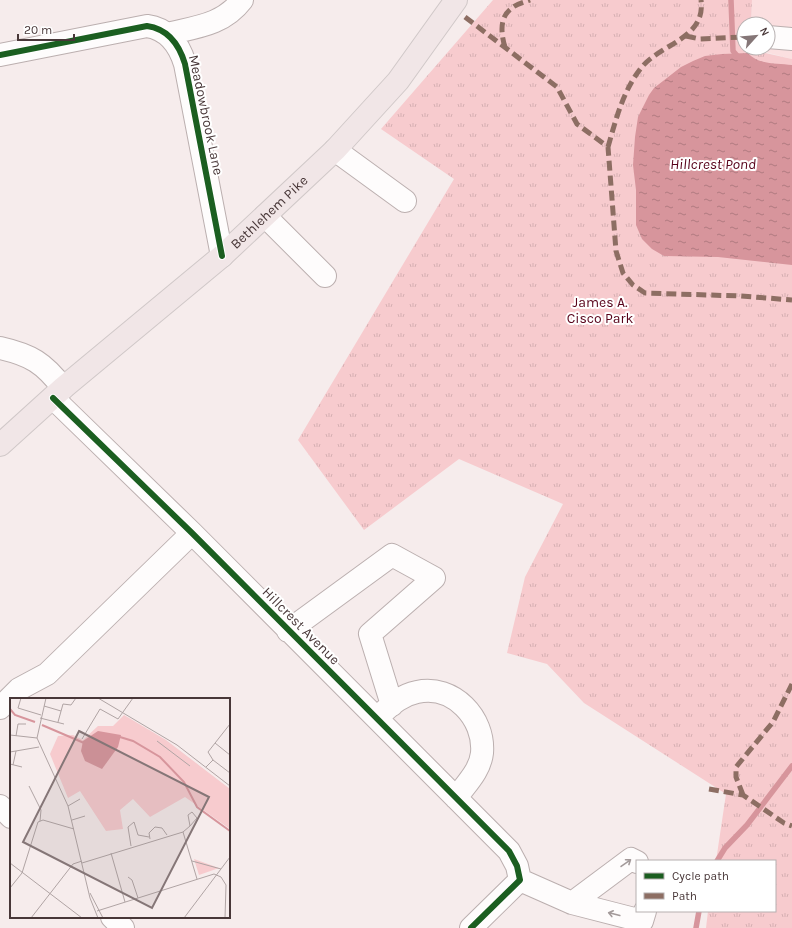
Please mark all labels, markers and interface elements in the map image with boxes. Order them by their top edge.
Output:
scale bar [18,16,74,42]
north arrow [736,16,776,56]
text: 20 m [24,23,52,37]
text: N [757,25,772,38]
street label: Meadowbrook Lane [185,53,227,177]
water label: Hillcrest Pond [670,155,756,173]
street label: Bethlehem Pike [227,172,311,252]
park label: James A. Cisco Park [567,294,633,327]
street label: Hillcrest Avenue [259,584,343,668]
inset map [10,698,230,918]
one-way arrow [620,859,631,867]
legend [636,860,776,912]
text: Cycle path [672,869,729,883]
text: Path [672,889,697,903]
one-way arrow [608,910,621,917]

